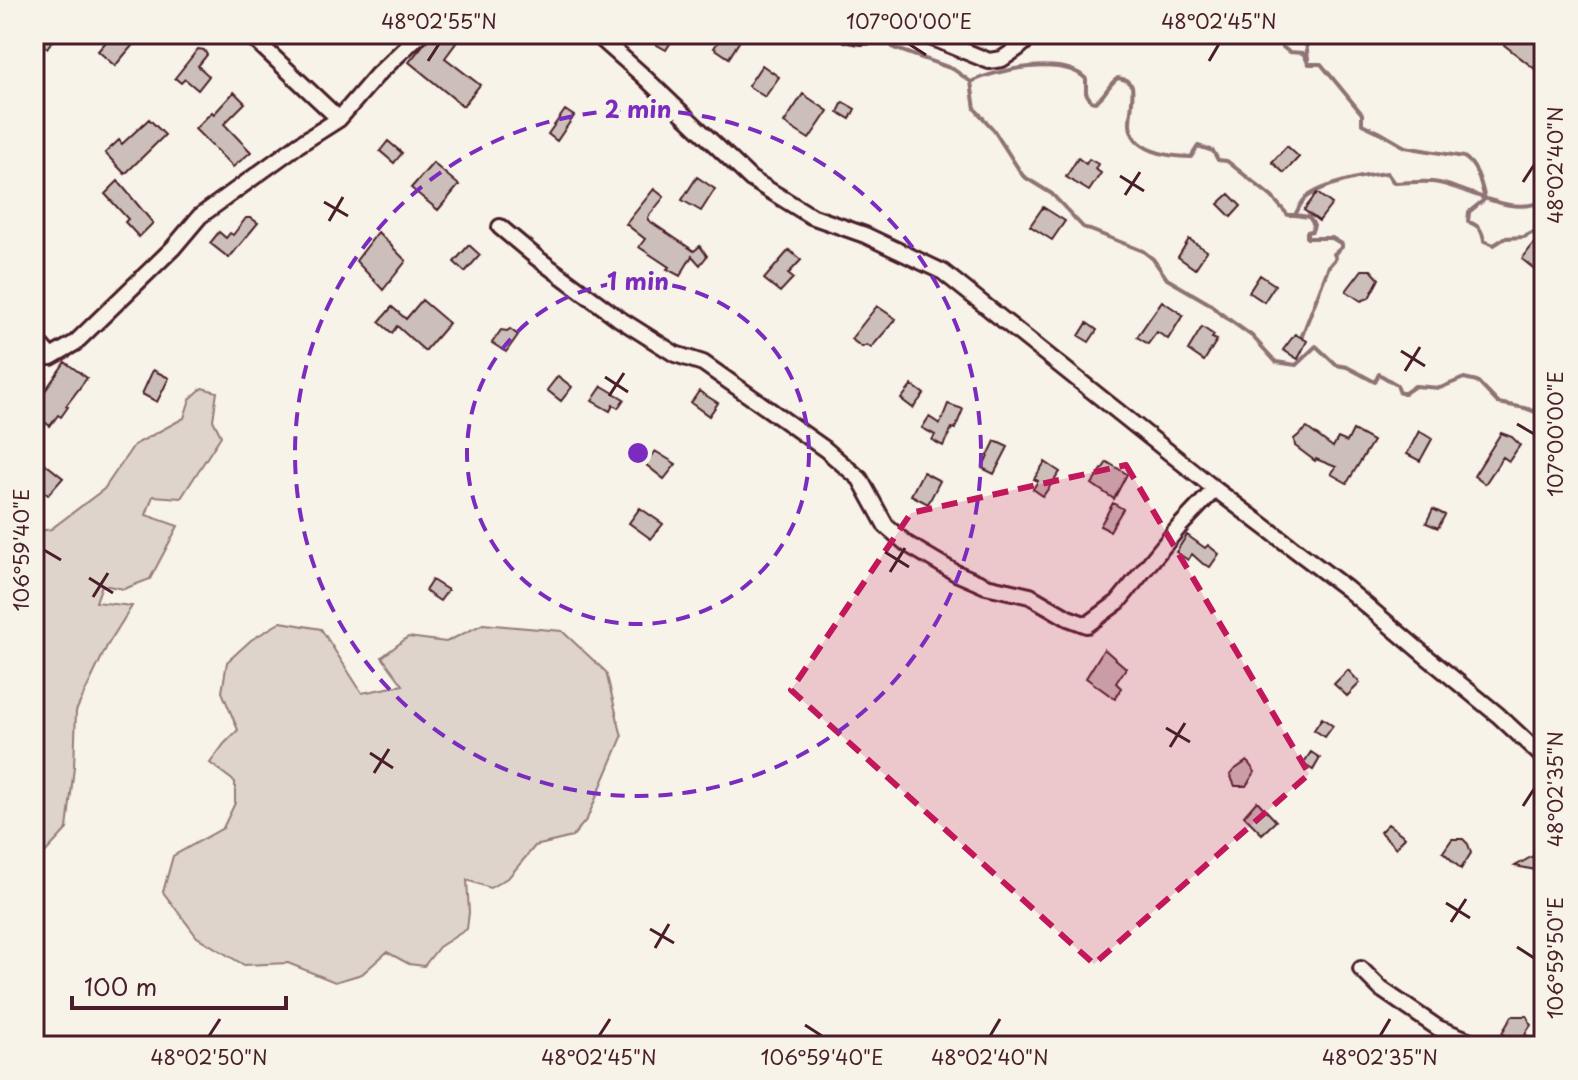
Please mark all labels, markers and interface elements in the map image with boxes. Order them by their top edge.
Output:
text: 48°02'55"N [381,6,497,36]
text: 107°00'00"E [846,6,972,36]
text: 48°02'45"N [1161,6,1277,36]
text: 2 min [604,90,672,126]
text: 48°02'40"N [1540,106,1570,224]
text: 1 min [607,262,669,298]
text: 107°00'00"E [1540,371,1570,497]
centre of rings [624,439,652,467]
text: 106°59'40"E [6,488,36,612]
text: 48°02'35"N [1540,731,1570,847]
text: 106°59'50"E [1540,897,1570,1019]
scale bar [72,960,286,1010]
text: 100 m [84,968,157,1004]
text: 48°02'50"N [150,1042,268,1072]
text: 48°02'45"N [541,1042,657,1072]
text: 106°59'40"E [760,1042,884,1072]
text: 48°02'40"N [931,1042,1049,1072]
text: 48°02'35"N [1322,1042,1438,1072]

